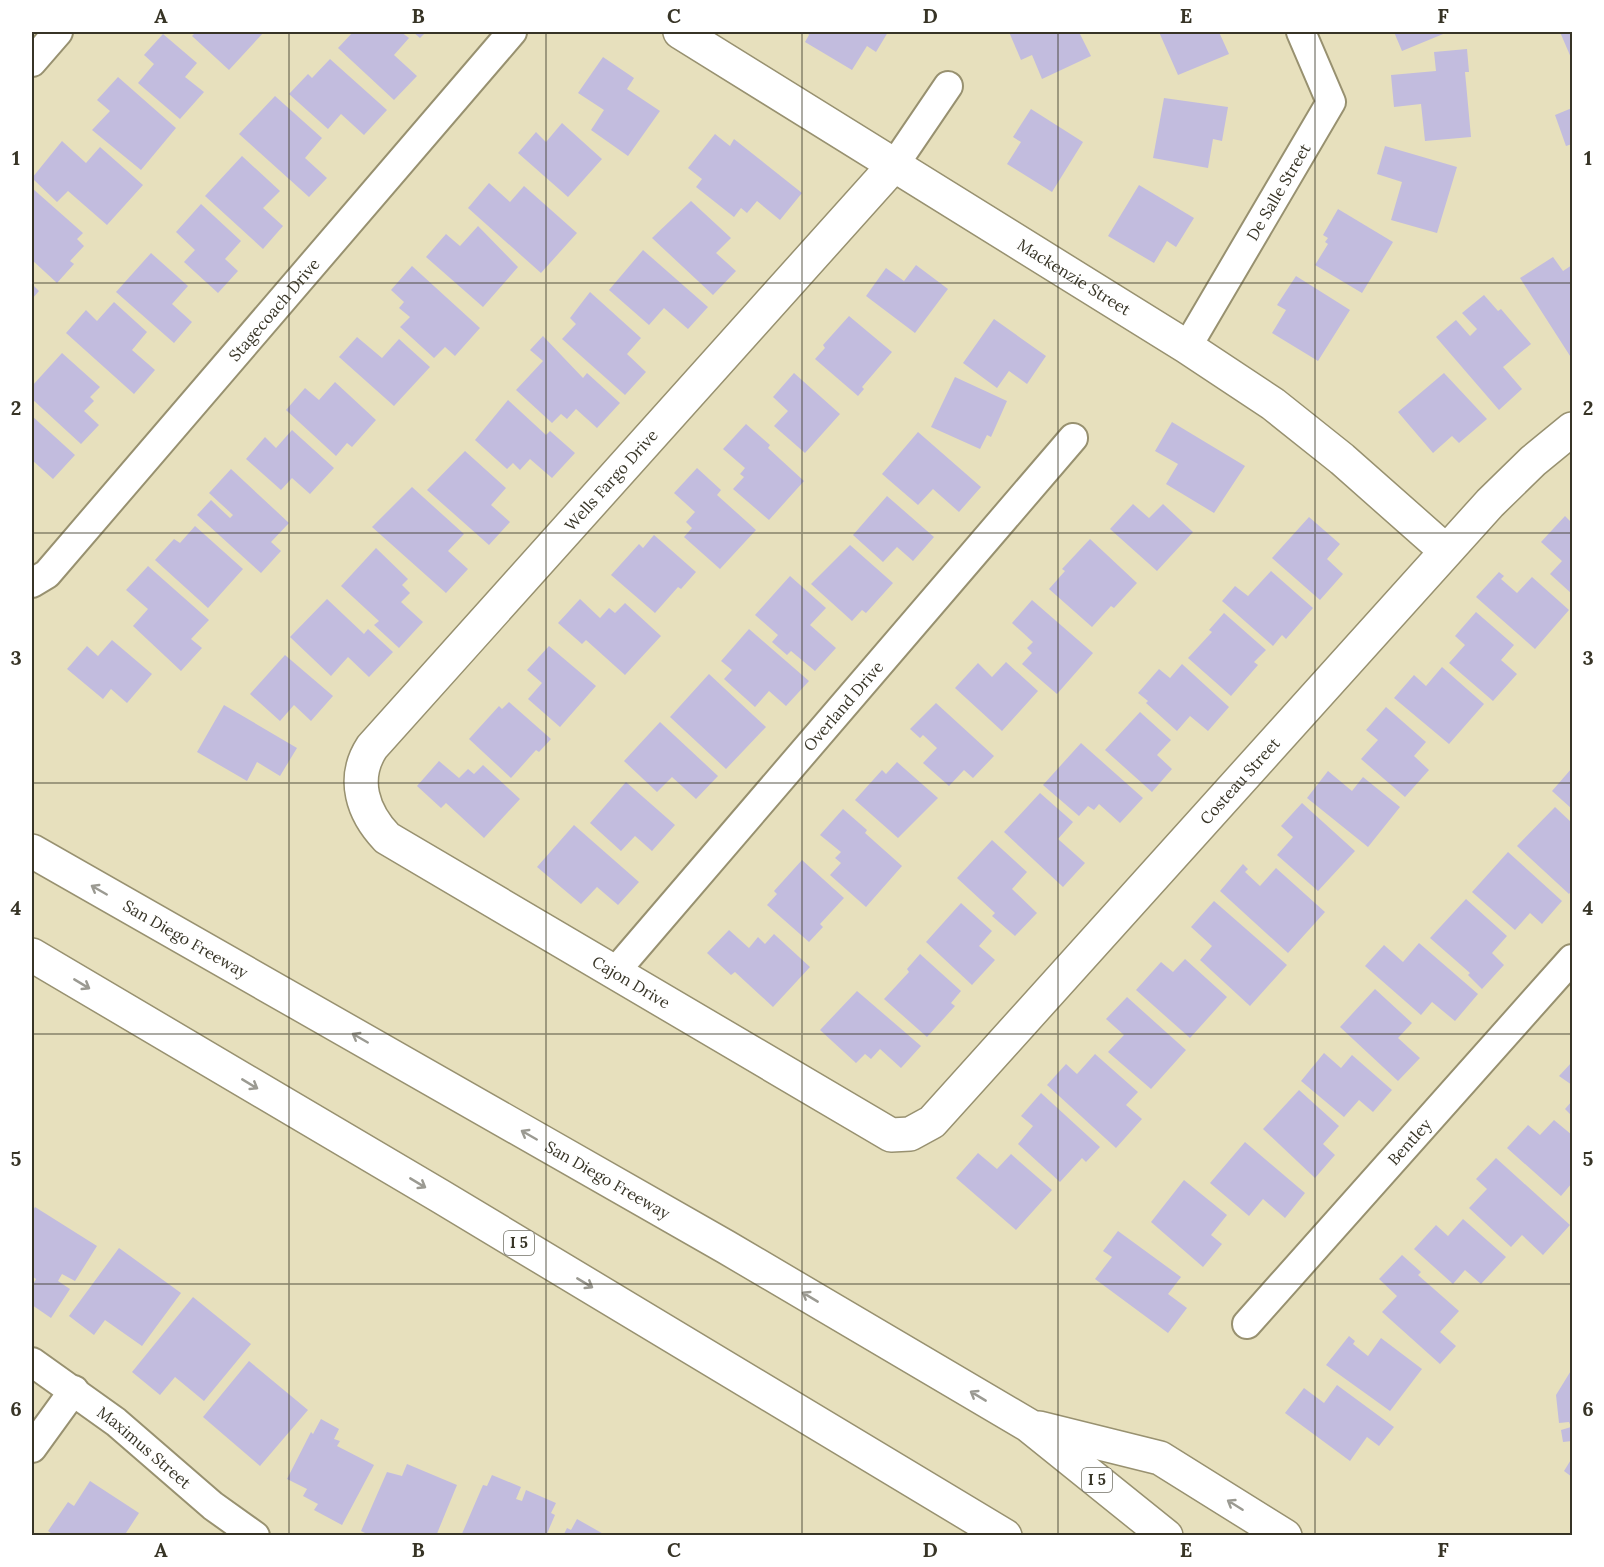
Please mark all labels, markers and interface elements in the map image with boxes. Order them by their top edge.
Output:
text: A [154,3,168,28]
text: B [411,3,425,28]
text: C [667,3,681,28]
text: D [922,3,938,28]
text: E [1180,3,1192,28]
text: F [1437,3,1449,28]
street label: De Salle Street [1242,139,1315,244]
text: 1 [12,145,20,170]
text: 1 [1584,145,1592,170]
street label: Mackenzie Street [1014,234,1135,320]
street label: Stagecoach Drive [224,254,324,365]
text: 2 [11,395,21,420]
text: 2 [1583,395,1593,420]
street label: Wells Fargo Drive [560,425,662,535]
text: 3 [10,645,22,670]
text: 3 [1582,645,1594,670]
street label: Overland Drive [799,656,888,755]
street label: Costeau Street [1195,733,1284,828]
one-way arrow [91,884,108,896]
text: 4 [11,895,22,920]
street label: San Diego Freeway [120,895,252,983]
text: 4 [1583,895,1594,920]
street label: Cajon Drive [589,951,674,1013]
one-way arrow [73,979,90,991]
one-way arrow [351,1032,368,1044]
one-way arrow [241,1078,258,1090]
street label: Bentley [1383,1114,1436,1169]
one-way arrow [521,1129,538,1141]
street label: San Diego Freeway [542,1136,674,1223]
text: 5 [11,1146,22,1171]
text: 5 [1583,1146,1594,1171]
one-way arrow [409,1177,426,1189]
road number: I 5 [504,1231,534,1255]
one-way arrow [576,1277,593,1289]
one-way arrow [802,1290,819,1302]
one-way arrow [970,1389,987,1401]
text: 6 [10,1396,22,1421]
text: 6 [1582,1396,1594,1421]
street label: Maximus Street [93,1402,196,1493]
road number: I 5 [1082,1468,1112,1492]
one-way arrow [1227,1498,1244,1510]
text: A [154,1537,168,1562]
text: B [411,1537,425,1562]
text: C [667,1537,681,1562]
text: D [922,1537,938,1562]
text: E [1180,1537,1192,1562]
text: F [1437,1537,1449,1562]

